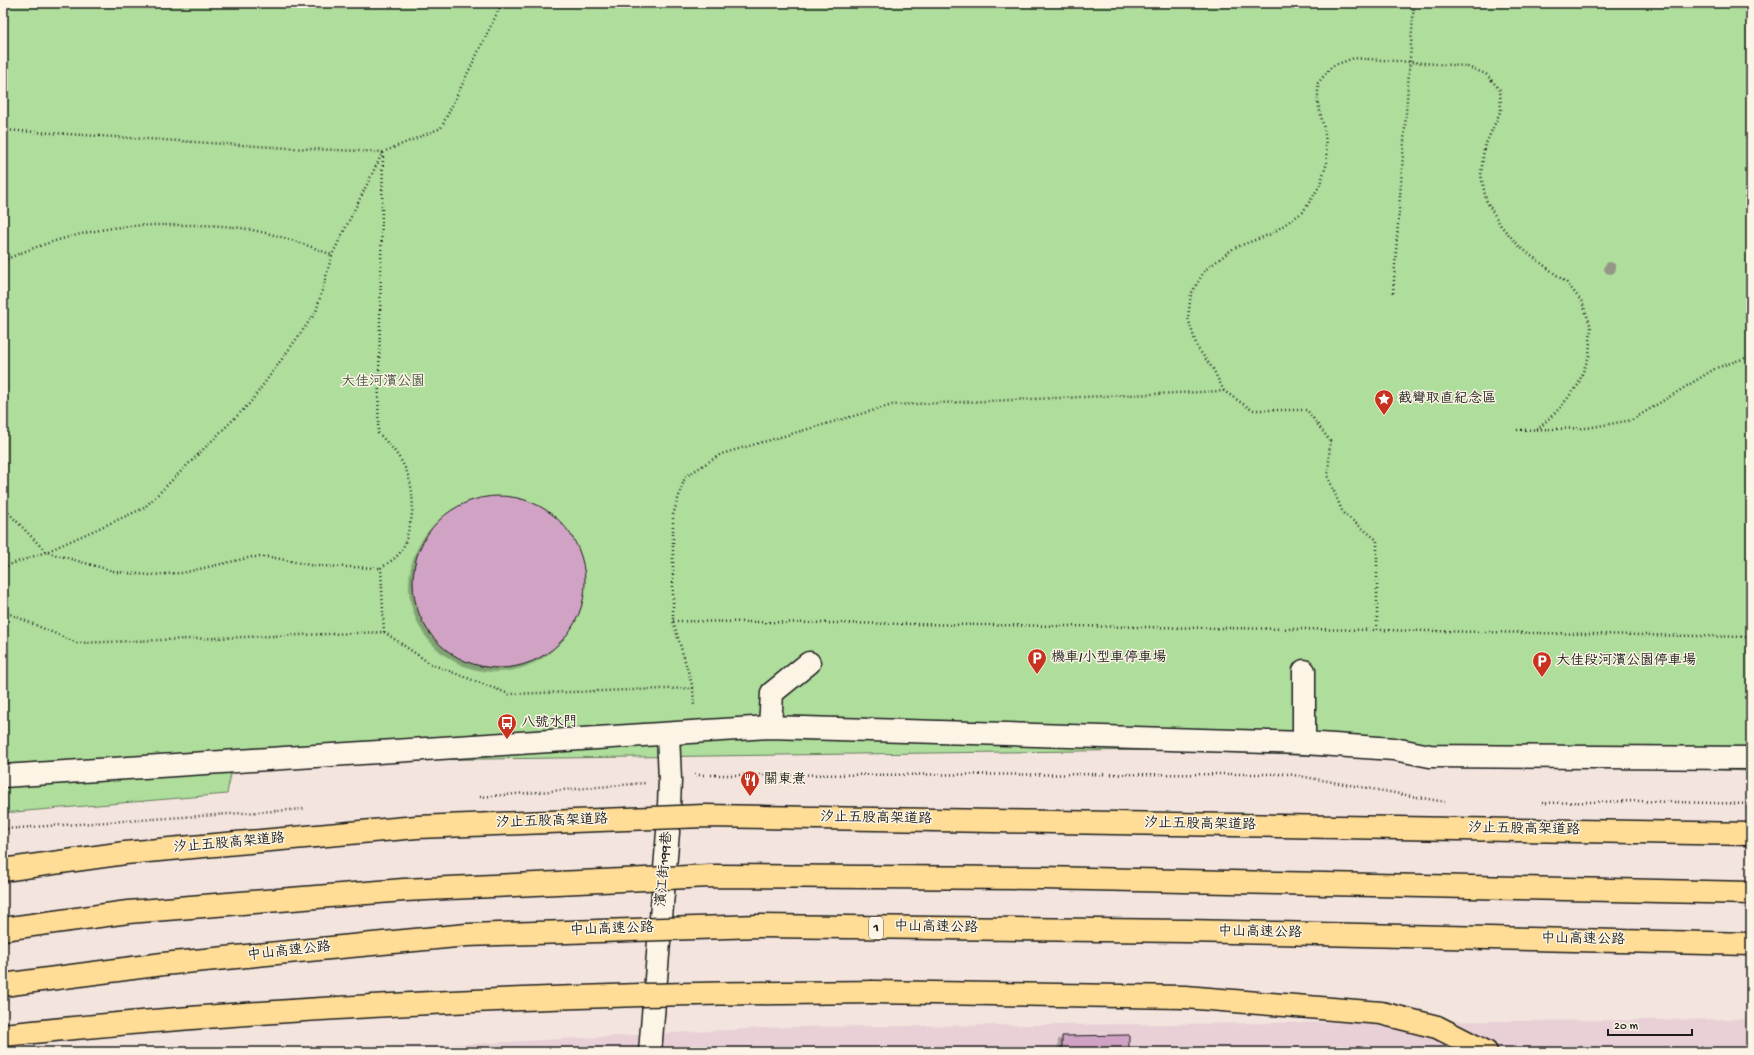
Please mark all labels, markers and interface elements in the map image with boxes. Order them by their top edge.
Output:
park label: 大佳河濱公園 [341,373,425,391]
place icon: 截彎取直紀念區 [1373,388,1395,416]
place label: 截彎取直紀念區 [1398,390,1496,408]
parking icon: 機車/小型車停車場 [1026,647,1048,675]
place label: 機車/小型車停車場 [1051,649,1166,667]
parking icon: 大佳段河濱公園停車場 [1531,650,1553,678]
place label: 大佳段河濱公園停車場 [1556,652,1696,670]
bus stop icon: 八號水門 [496,712,518,740]
place label: 八號水門 [521,714,577,732]
restaurant icon: 關東煮 [739,769,761,797]
place label: 關東煮 [764,771,806,789]
street label: 汐止五股高架道路 [820,809,932,828]
street label: 汐止五股高架道路 [496,811,608,832]
street label: 汐止五股高架道路 [1144,815,1256,834]
street label: 汐止五股高架道路 [1468,820,1580,839]
street label: 濱江街199巷 [652,829,677,907]
street label: 汐止五股高架道路 [172,830,286,857]
road number: 1 [869,917,883,939]
street label: 中山高速公路 [894,918,978,937]
street label: 中山高速公路 [570,919,654,940]
street label: 中山高速公路 [1218,923,1302,942]
street label: 中山高速公路 [1541,930,1625,949]
street label: 中山高速公路 [246,938,332,965]
scale bar [1608,1011,1692,1037]
text: 20 m [1614,1020,1639,1034]

